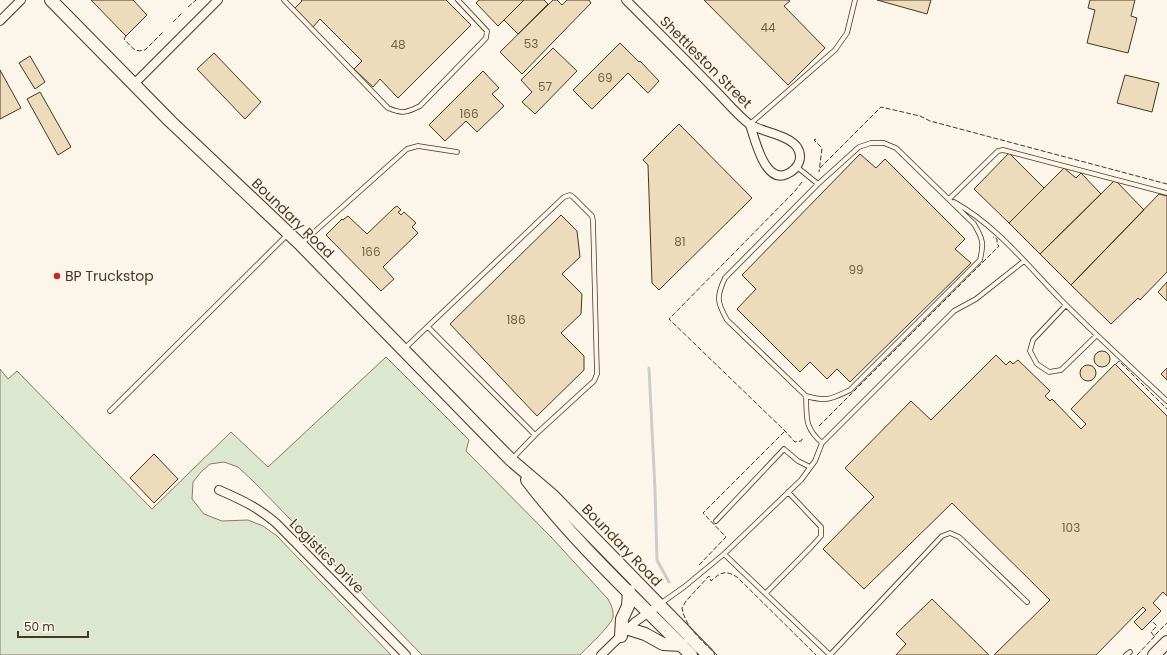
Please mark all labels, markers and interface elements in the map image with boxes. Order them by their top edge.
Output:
street label: Shettleston Street [655,11,757,113]
house number: 44 [760,19,776,36]
house number: 53 [524,35,538,52]
house number: 48 [390,36,406,53]
house number: 69 [597,69,613,86]
house number: 57 [538,78,552,95]
house number: 166 [459,105,479,122]
street label: Boundary Road [247,173,339,263]
house number: 81 [674,233,686,250]
house number: 166 [361,243,381,260]
house number: 99 [848,261,864,278]
place label: BP Truckstop [65,266,154,286]
marker: BP Truckstop [52,271,62,281]
house number: 186 [506,311,526,328]
street label: Boundary Road [577,499,667,591]
street label: Logistics Drive [285,514,369,598]
house number: 103 [1062,519,1080,536]
scale bar [18,613,88,639]
text: 50 m [24,618,55,635]

